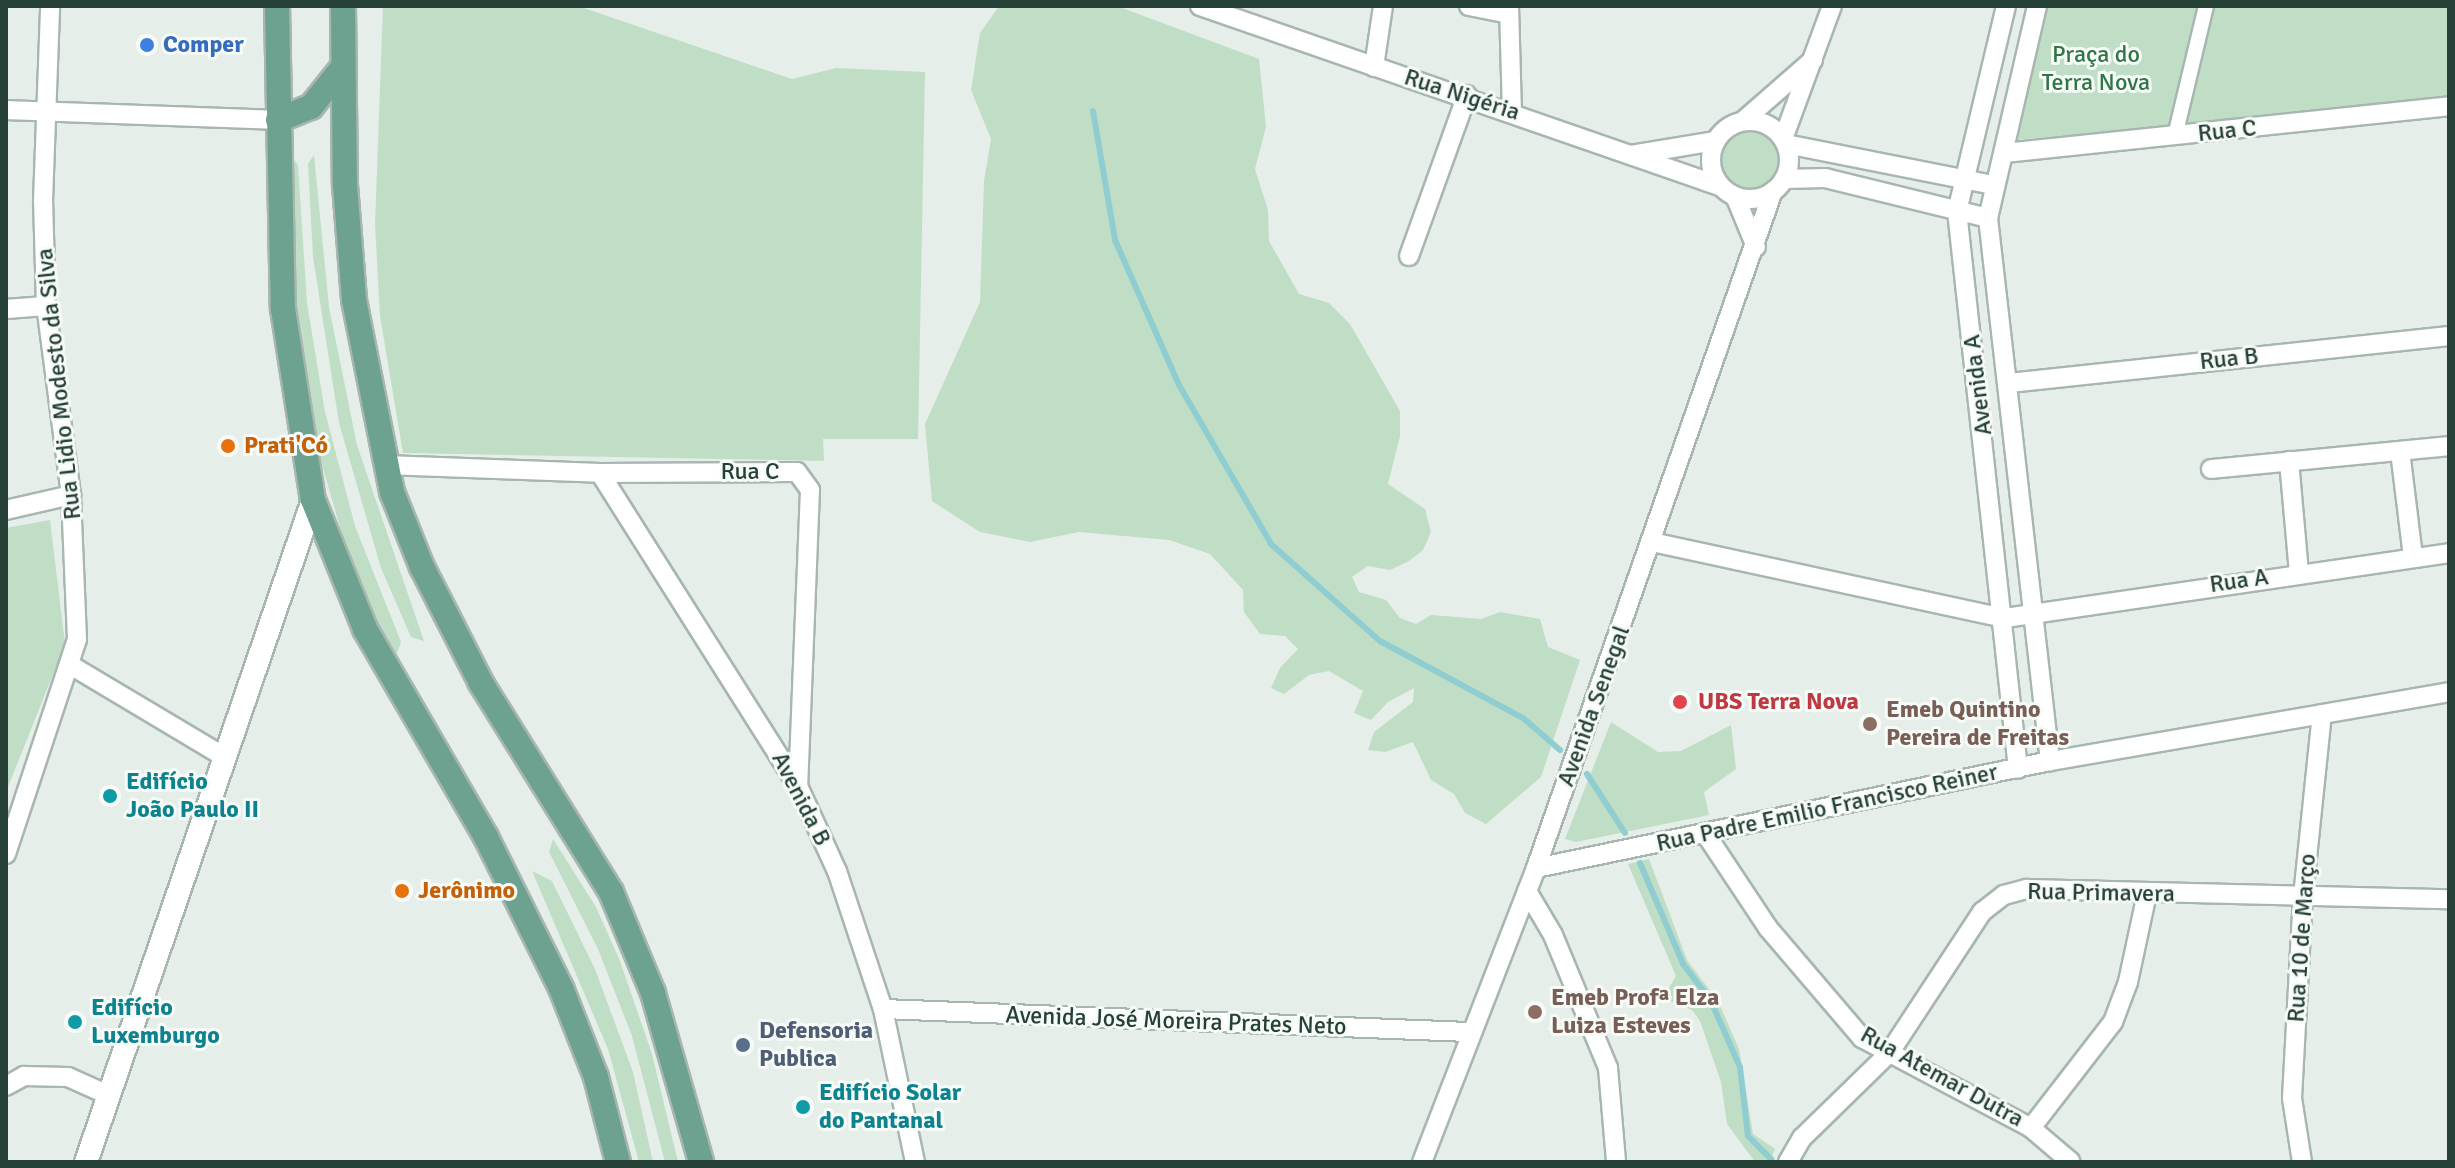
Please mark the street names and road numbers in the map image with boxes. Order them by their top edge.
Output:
street label: Rua Nigéria [1401,63,1523,127]
street label: Rua C [2196,114,2258,148]
street label: Rua Lidio Modesto da Silva [30,247,88,521]
street label: Avenida A [1958,333,1998,437]
street label: Rua B [2198,342,2260,376]
street label: Rua C [721,458,779,486]
street label: Rua A [2208,563,2270,599]
street label: Avenida Senegal [1552,622,1636,790]
street label: Avenida B [765,747,837,851]
street label: Rua Padre Emilio Francisco Reiner [1654,758,2000,858]
street label: Rua 10 de Março [2282,853,2322,1023]
street label: Rua Primavera [2027,877,2175,909]
street label: Avenida José Moreira Prates Neto [1005,1001,1347,1041]
street label: Rua Atemar Dutra [1855,1020,2029,1134]

